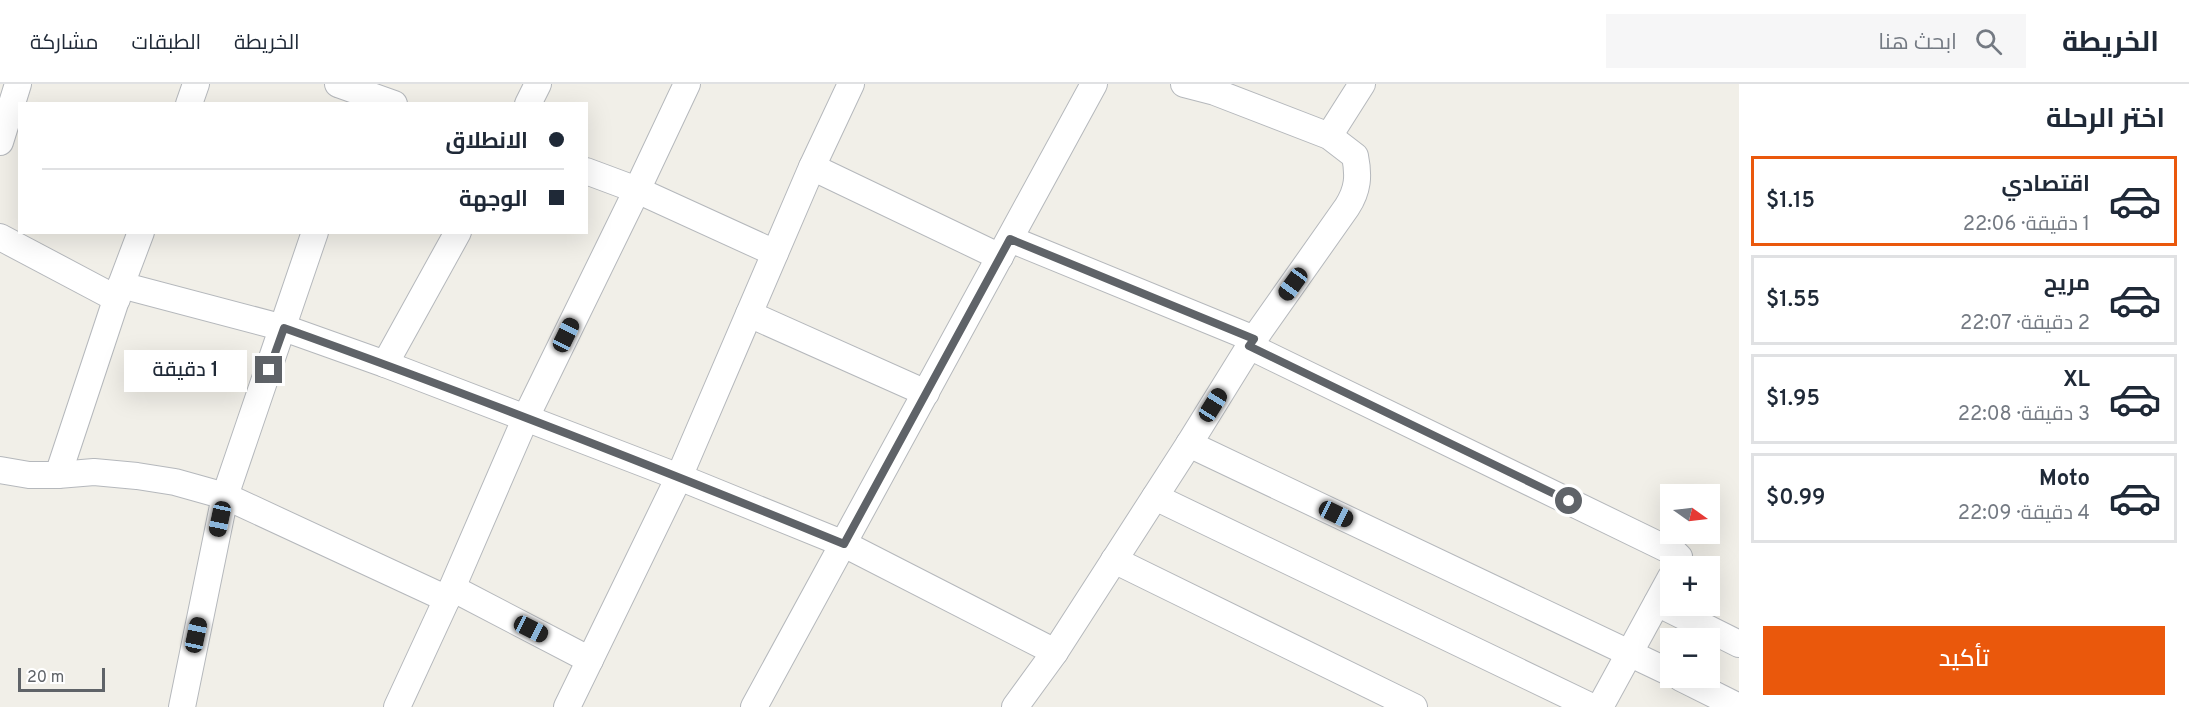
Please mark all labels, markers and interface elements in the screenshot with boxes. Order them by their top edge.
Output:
search box [1606,14,2026,68]
icon: search [1972,25,2005,58]
text: الخريطة [2062,26,2159,62]
text: مشاركة [30,30,99,57]
text: الطبقات [132,30,201,57]
text: الخريطة [234,30,300,57]
text: ابحث هنا [1878,30,1957,57]
text: اختر الرحلة [2046,103,2165,137]
text: الانطلاق [445,129,528,156]
text: اقتصادي [2001,172,2090,199]
icon: car [2108,174,2162,228]
text: الوجهة [459,187,528,214]
text: $1.15 [1766,188,1815,215]
text: 1 دقيقة · 22:06 [1963,212,2090,238]
car [1275,264,1311,304]
text: مريح [2044,271,2090,298]
icon: car [2108,273,2162,327]
text: $1.55 [1766,287,1820,314]
text: 2 دقيقة · 22:07 [1960,311,2090,337]
car [550,315,582,355]
callout: 1 دقيقة [125,349,248,391]
route end [255,356,282,383]
text: 1 دقيقة [153,358,219,384]
text: XL [2063,367,2090,394]
icon: car [2108,372,2162,426]
car [1196,385,1230,425]
text: $1.95 [1766,386,1820,413]
text: 3 دقيقة · 22:08 [1958,402,2090,428]
text: Moto [2039,466,2090,493]
icon: car [2108,471,2162,525]
north arrow [1660,484,1720,544]
map controls [1660,484,1720,688]
text: $0.99 [1766,485,1826,512]
route start [1555,487,1582,514]
car [1316,498,1356,530]
car [207,500,233,538]
text: 4 دقيقة · 22:09 [1958,501,2090,527]
button: + [1660,556,1720,616]
car [511,613,551,645]
car [183,616,209,654]
button: تأكيد [1763,626,2165,695]
button: − [1660,628,1720,688]
scale bar [18,665,105,692]
text: 20 m [27,668,64,688]

